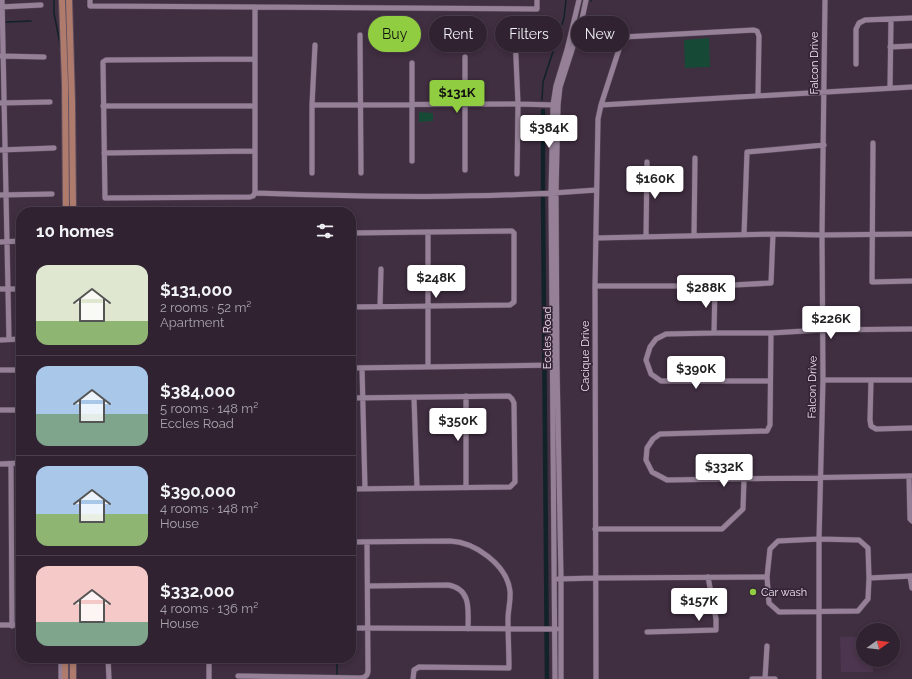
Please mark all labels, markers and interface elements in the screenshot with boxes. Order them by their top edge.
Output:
chip: Buy [368,16,421,52]
chip: Rent [429,16,487,52]
chip: Filters [495,16,563,52]
chip: New [571,16,629,52]
street label: Falcon Drive [808,31,821,94]
pin: $131K [429,80,485,114]
text: $131K [438,85,476,100]
pin: $384K [521,115,577,149]
text: $384K [529,120,569,135]
pin: $160K [627,166,683,200]
text: $160K [635,171,675,186]
icon: filters [314,220,336,242]
text: 10 homes [36,221,114,241]
pin: $248K [408,265,464,299]
text: $248K [416,270,456,285]
pin: $288K [678,275,734,309]
text: $131,000 [160,280,232,300]
text: $288K [686,280,726,295]
icon: home [68,281,116,329]
text: 2 rooms · 52 m² [160,300,251,315]
pin: $226K [803,306,859,340]
street label: Eccles Road [541,307,554,369]
text: $226K [811,311,851,326]
text: Apartment [160,315,224,330]
street label: Cacique Drive [579,320,592,391]
street label: Falcon Drive [805,355,820,418]
pin: $390K [668,356,724,390]
text: $390K [676,361,716,376]
text: $384,000 [160,381,235,401]
icon: home [68,382,116,430]
text: 5 rooms · 148 m² [160,401,258,416]
pin: $350K [430,408,486,442]
text: $350K [438,413,478,428]
text: Eccles Road [160,416,234,431]
pin: $332K [696,454,752,488]
text: $332K [705,459,743,474]
text: $390,000 [160,481,236,501]
icon: home [68,482,116,530]
text: 4 rooms · 148 m² [160,501,258,516]
text: House [160,516,199,531]
text: $332,000 [160,581,235,601]
icon: home [68,582,116,630]
place label: Car wash [761,586,807,599]
marker: Car wash [748,587,758,597]
pin: $157K [671,588,727,622]
text: $157K [680,593,718,608]
text: 4 rooms · 136 m² [160,601,258,616]
text: House [160,616,199,631]
north arrow [856,623,900,667]
map controls [856,623,900,667]

